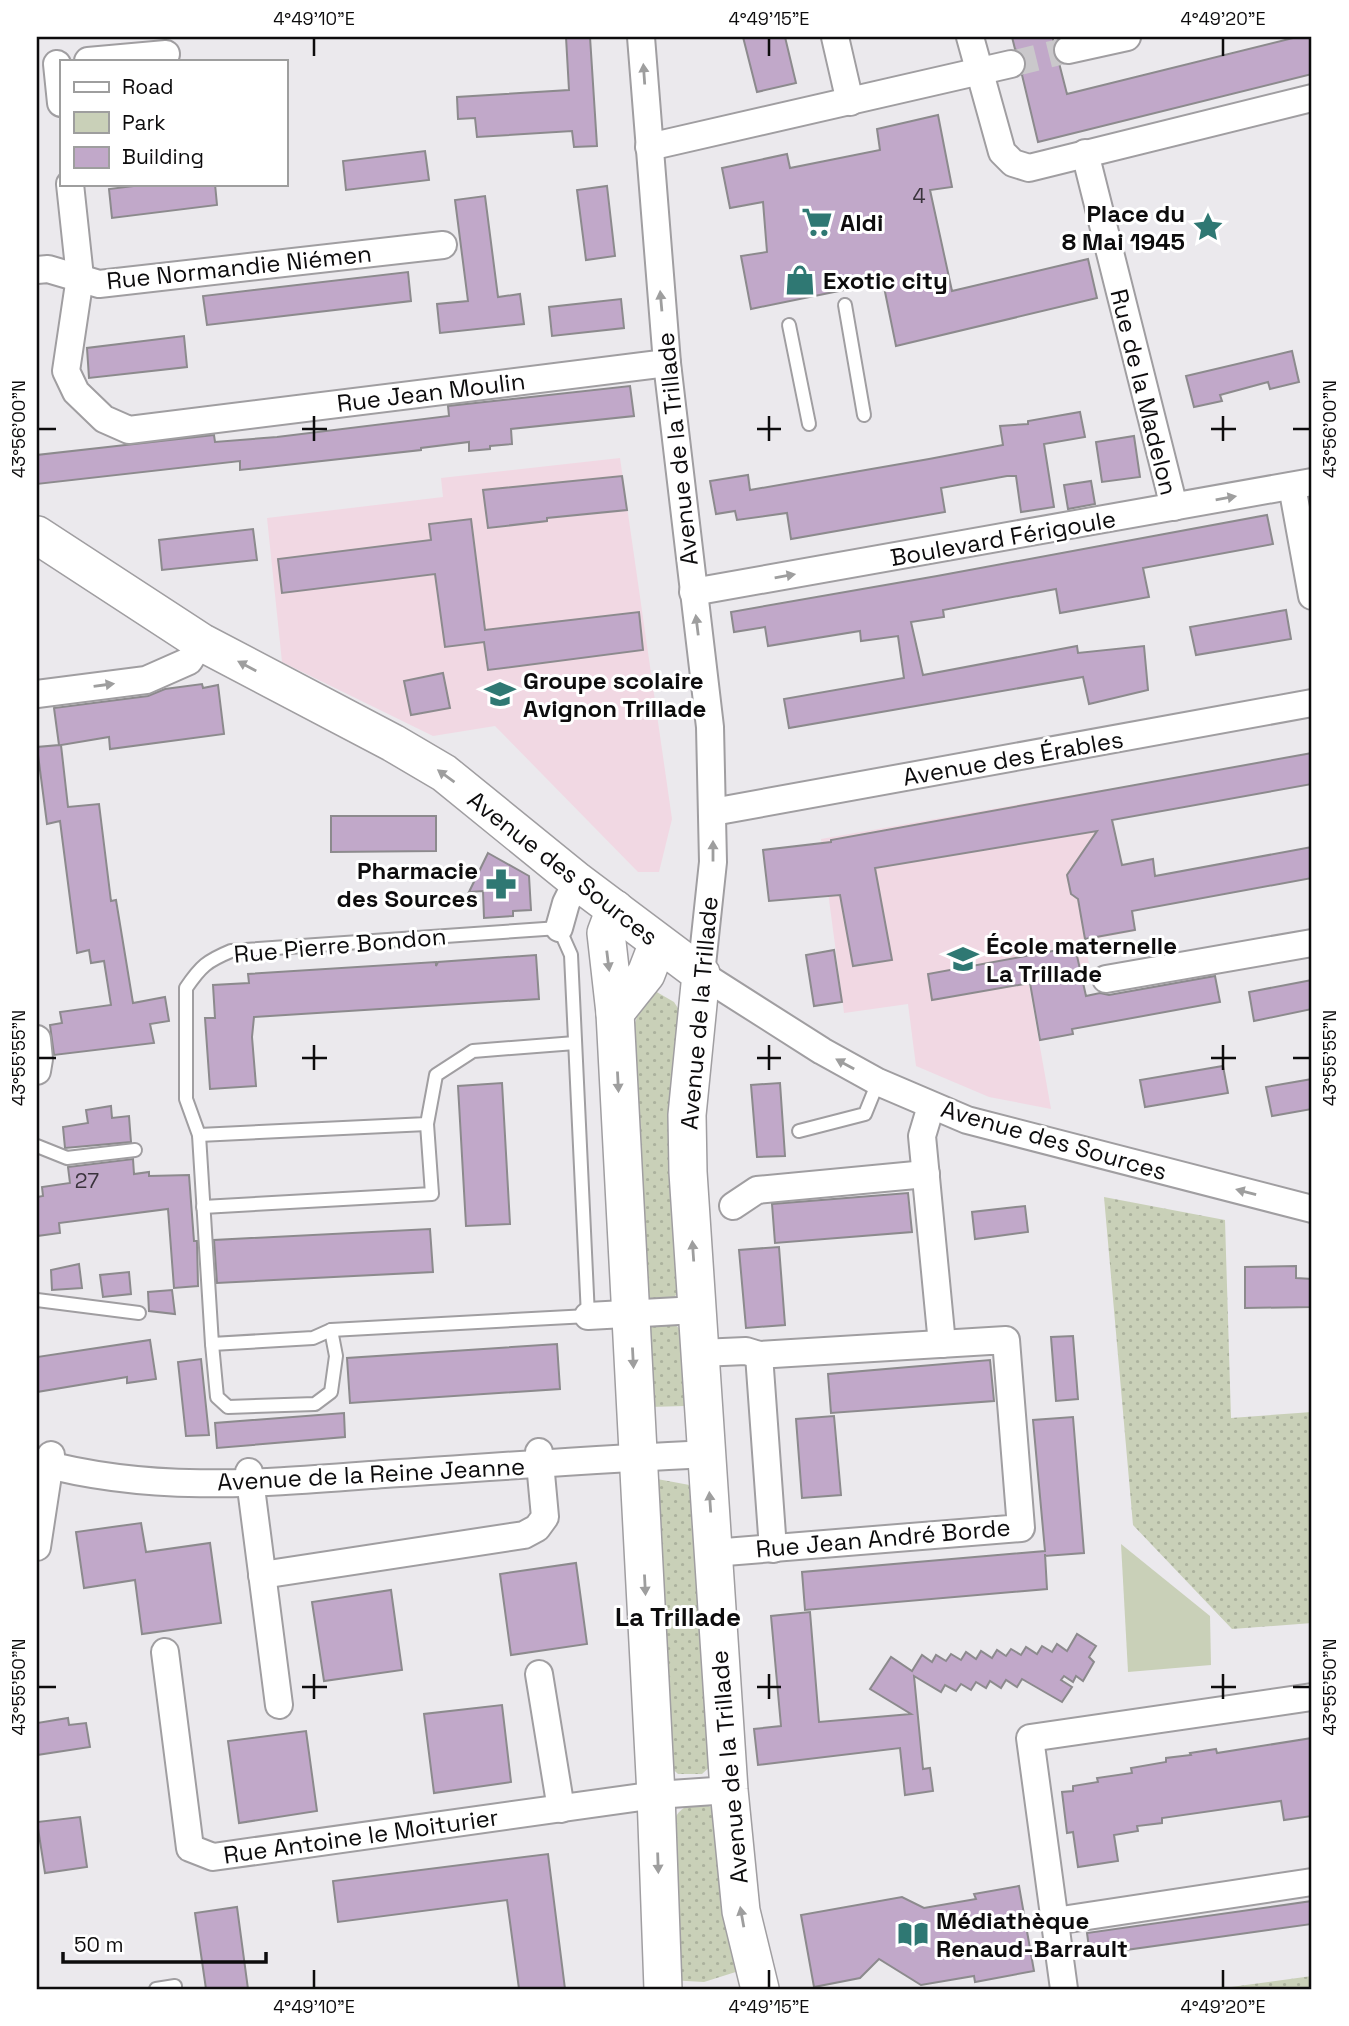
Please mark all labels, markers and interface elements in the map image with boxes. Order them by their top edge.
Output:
text: 4°49'10"E [273,7,355,30]
text: 4°49'15"E [729,7,809,30]
text: 4°49'20"E [1180,7,1266,30]
legend [60,60,287,186]
one-way arrow [638,63,649,85]
text: Road [122,73,174,100]
text: Park [122,109,166,136]
text: Building [122,143,204,170]
house number: 4 [912,182,926,209]
place label: Place du 8 Mai 1945 [1062,198,1185,257]
supermarket icon: Aldi [800,205,834,239]
place label: Aldi [840,207,883,238]
place icon: Place du 8 Mai 1945 [1191,210,1225,244]
street label: Rue Normandie Niémen [105,238,373,296]
shop icon: Exotic city [783,263,817,297]
place label: Exotic city [823,265,948,296]
street label: Rue de la Madelon [1103,286,1185,498]
one-way arrow [655,290,666,312]
street label: Avenue de la Trillade [649,331,705,567]
street label: Rue Jean Moulin [335,365,527,419]
text: 43°56'00"N [7,380,30,478]
text: 43°56'00"N [1318,380,1341,478]
one-way arrow [1215,492,1237,503]
street label: Boulevard Férigoule [888,503,1118,573]
one-way arrow [774,570,796,581]
one-way arrow [692,614,703,636]
one-way arrow [236,660,256,672]
place label: Groupe scolaire Avignon Trillade [523,665,706,724]
school or university icon: Groupe scolaire Avignon Trillade [483,677,517,711]
one-way arrow [94,680,116,691]
street label: Avenue des Érables [900,723,1126,793]
one-way arrow [437,768,455,783]
street label: Avenue des Sources [461,784,665,952]
one-way arrow [707,840,719,862]
place label: Pharmacie des Sources [337,855,478,914]
pharmacy icon: Pharmacie des Sources [484,867,518,901]
street label: Avenue de la Trillade [673,895,725,1131]
street label: Rue Pierre Bondon [232,920,448,970]
place label: École maternelle La Trillade [986,930,1177,989]
school or university icon: École maternelle La Trillade [946,942,980,976]
one-way arrow [603,950,614,972]
text: 43°55'55"N [7,1010,30,1106]
text: 43°55'55"N [1318,1010,1341,1106]
one-way arrow [834,1058,854,1070]
one-way arrow [613,1071,624,1093]
street label: Avenue des Sources [938,1093,1170,1187]
house number: 27 [75,1167,99,1194]
one-way arrow [1235,1186,1257,1197]
one-way arrow [687,1239,698,1261]
one-way arrow [627,1347,638,1369]
street label: Avenue de la Reine Jeanne [216,1450,526,1498]
one-way arrow [704,1491,715,1513]
street label: Rue Jean André Borde [754,1511,1012,1565]
one-way arrow [639,1574,650,1596]
district label: La Trillade [615,1600,741,1634]
text: 43°55'50"N [7,1639,30,1735]
text: 43°55'50"N [1318,1639,1341,1735]
street label: Avenue de la Trillade [703,1649,755,1885]
street label: Rue Antoine le Moiturier [221,1801,501,1871]
one-way arrow [653,1852,664,1874]
place label: Médiathèque Renaud-Barrault [936,1905,1128,1964]
one-way arrow [736,1906,747,1928]
library icon: Médiathèque Renaud-Barrault [896,1917,930,1951]
scale bar [63,1921,266,1965]
text: 50 m [74,1931,124,1958]
text: 4°49'10"E [273,1995,355,2018]
text: 4°49'15"E [729,1995,809,2018]
text: 4°49'20"E [1180,1995,1266,2018]

